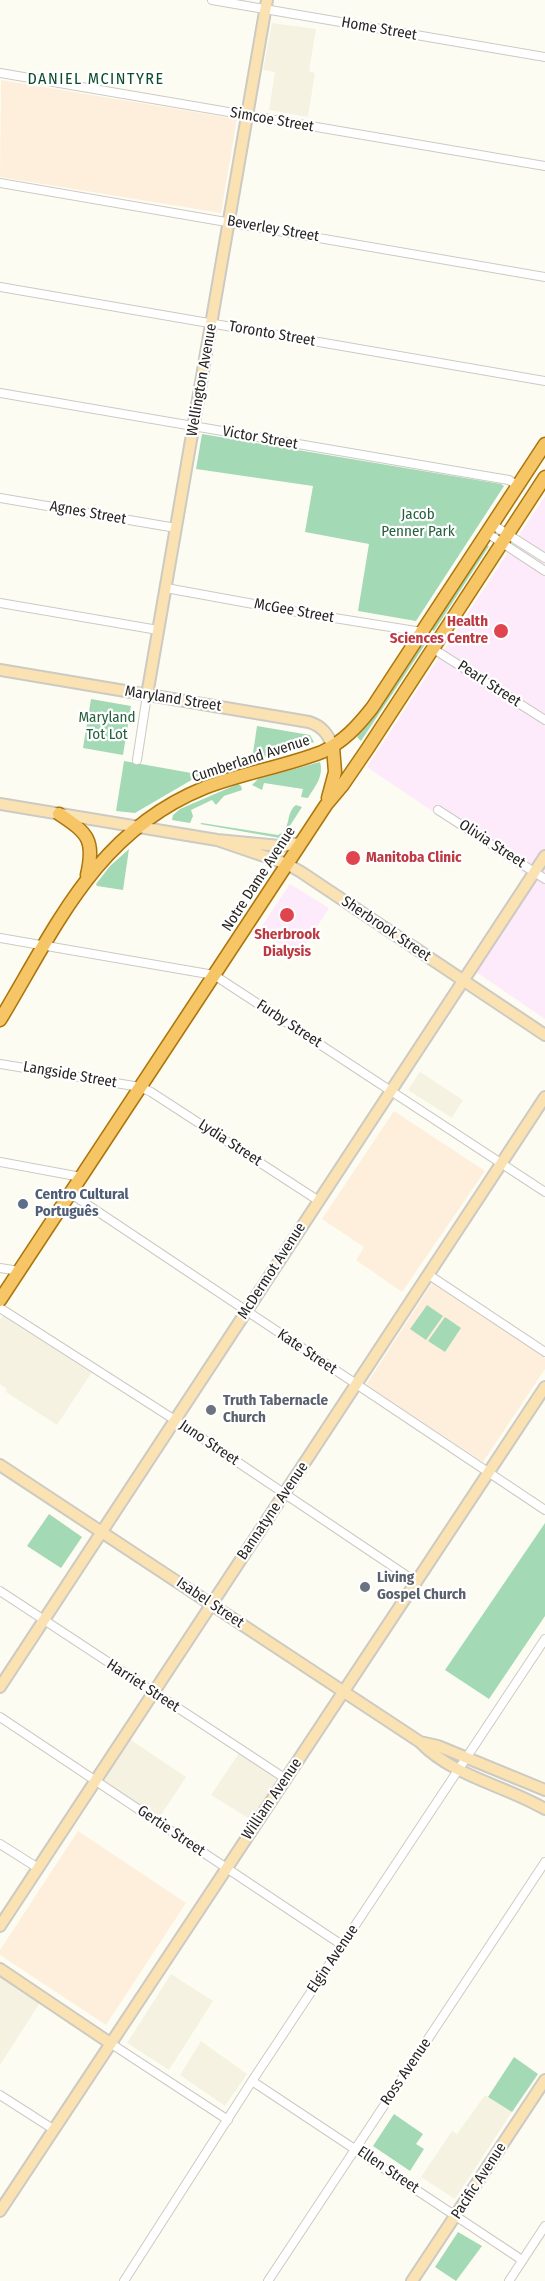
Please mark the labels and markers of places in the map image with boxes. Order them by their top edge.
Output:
place label: Health Sciences Centre [390,613,488,648]
marker: Health Sciences Centre [492,622,510,640]
marker: Manitoba Clinic [344,849,362,867]
place label: Manitoba Clinic [366,849,462,867]
marker: Sherbrook Dialysis [278,906,296,924]
place label: Sherbrook Dialysis [254,926,320,961]
place label: Centro Cultural Português [35,1186,129,1221]
marker: Centro Cultural Português [16,1197,30,1211]
place label: Truth Tabernacle Church [223,1392,328,1427]
marker: Truth Tabernacle Church [204,1403,218,1417]
place label: Living Gospel Church [377,1569,466,1604]
marker: Living Gospel Church [358,1580,372,1594]

